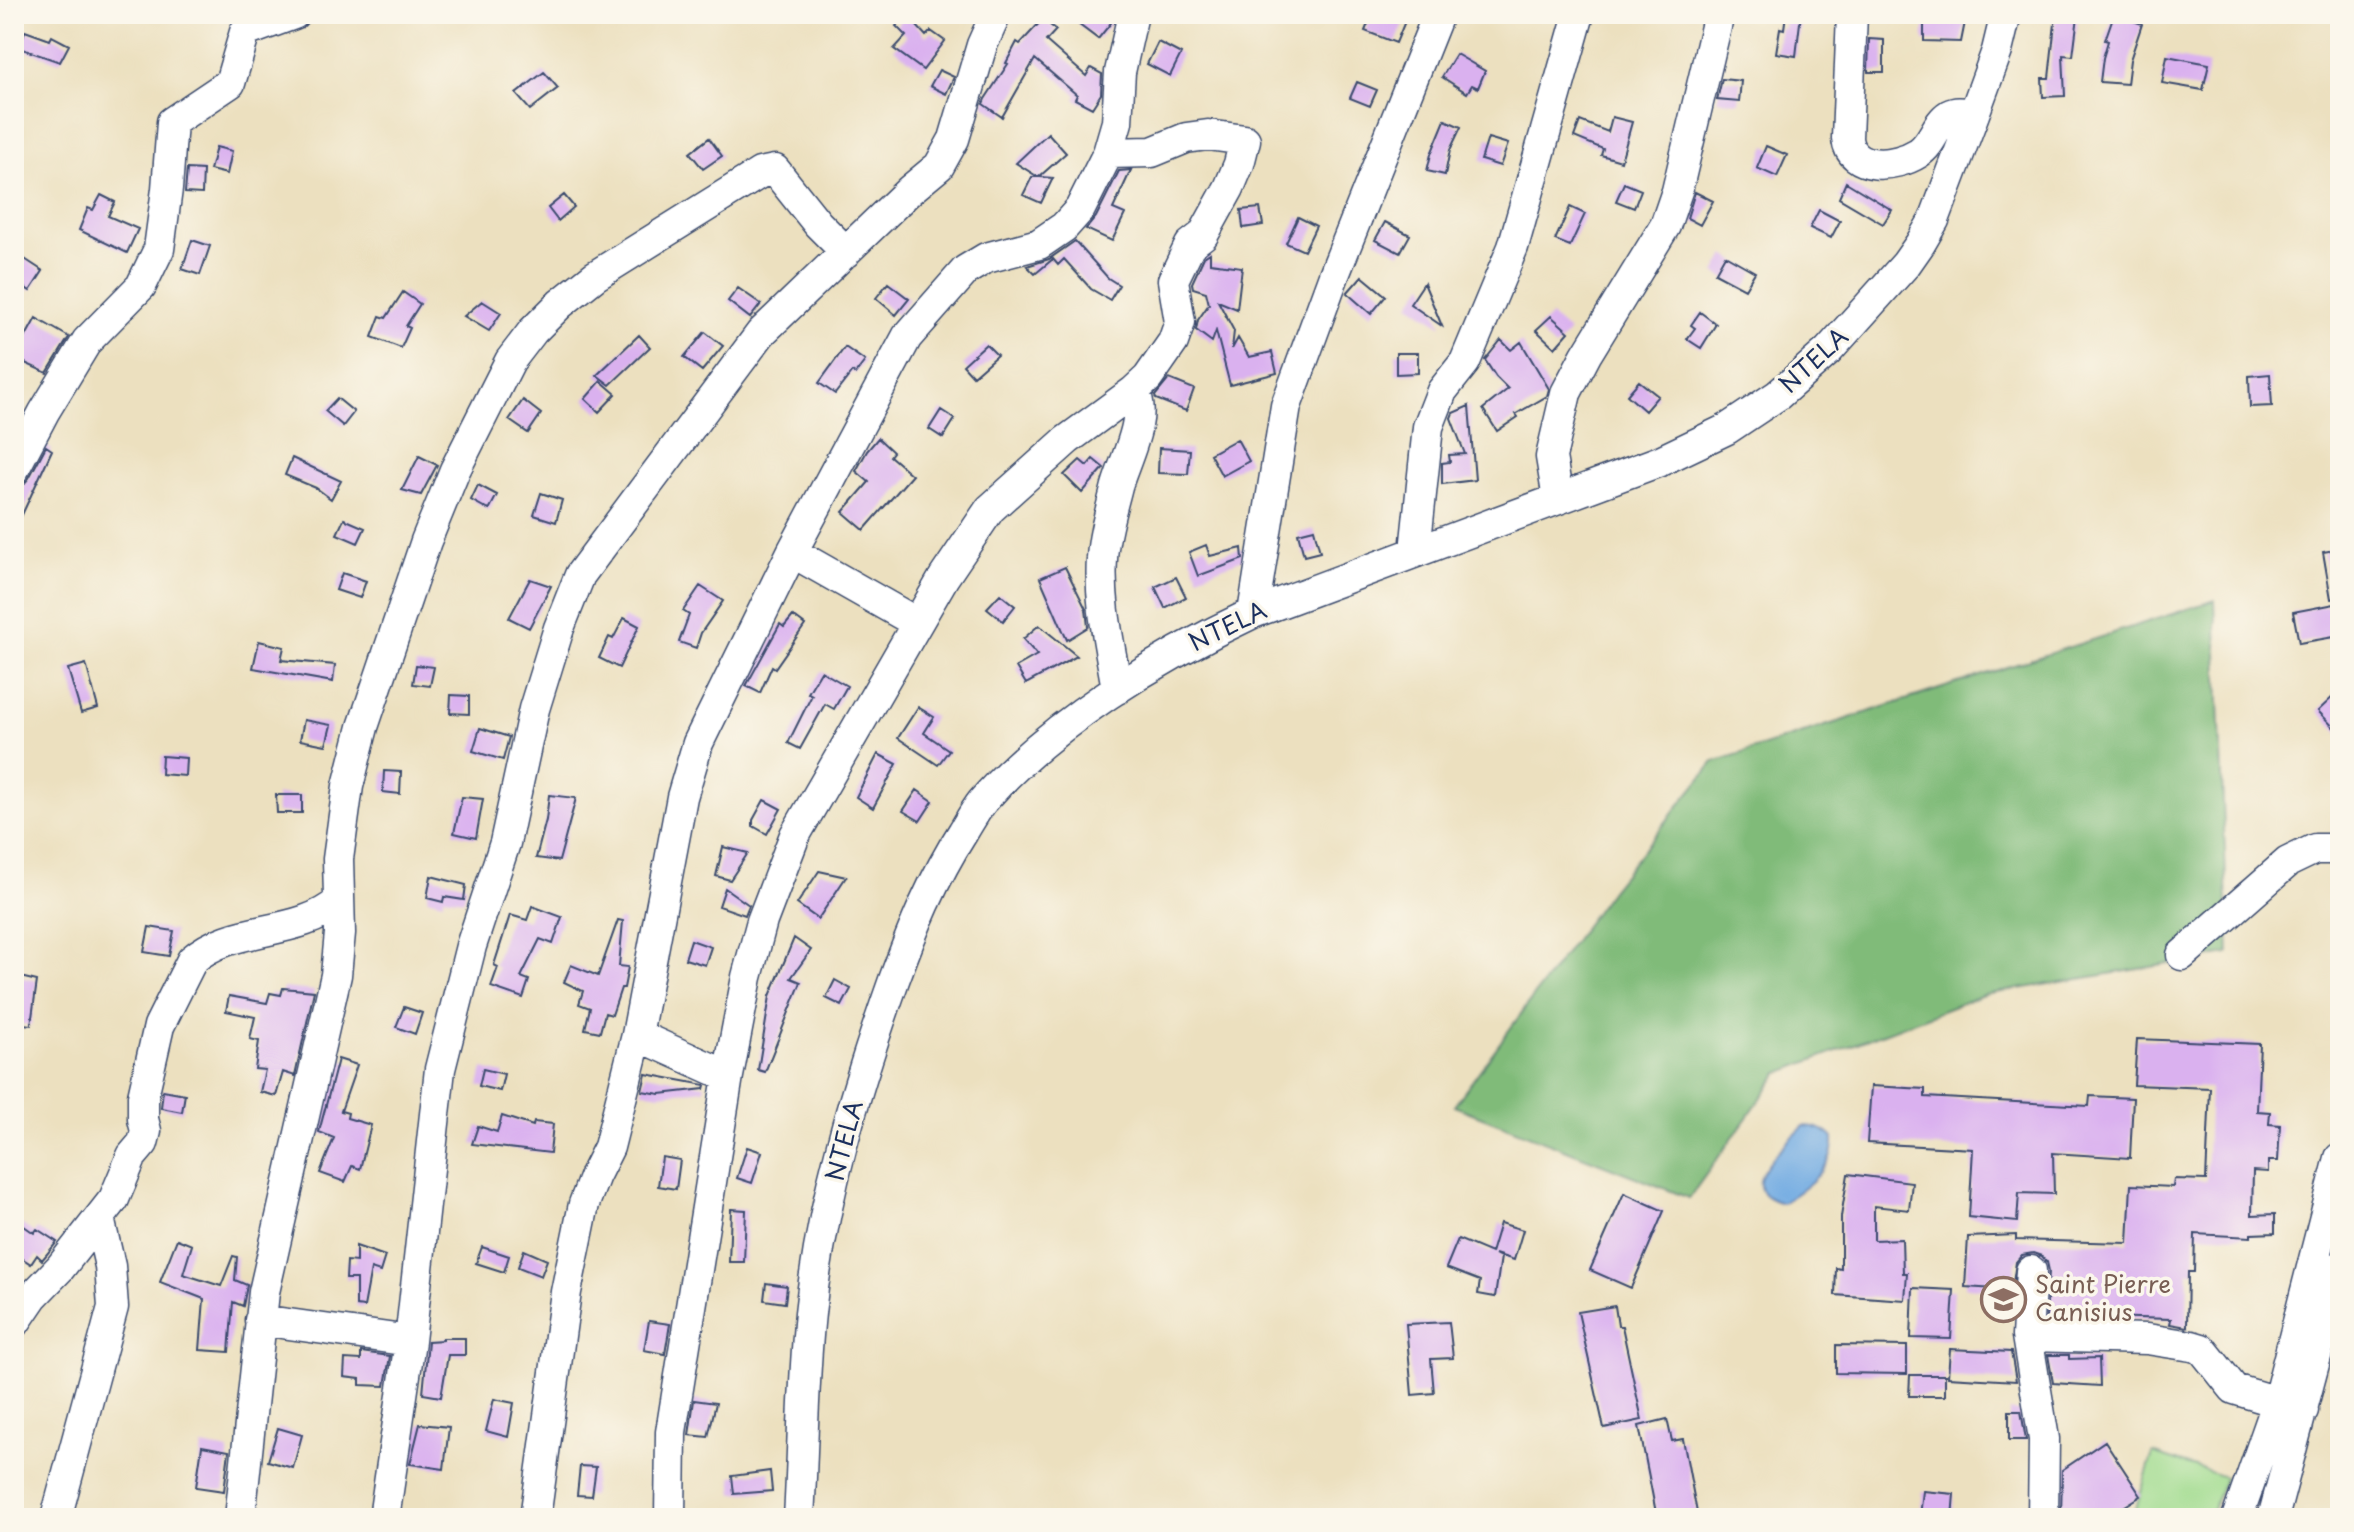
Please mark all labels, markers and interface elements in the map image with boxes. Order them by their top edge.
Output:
street label: NTELA [1770,318,1855,401]
street label: NTELA [1182,591,1272,660]
street label: NTELA [816,1096,871,1185]
place label: Saint Pierre Canisius [2035,1265,2171,1329]
school or university icon: Saint Pierre Canisius [1980,1275,2028,1323]

